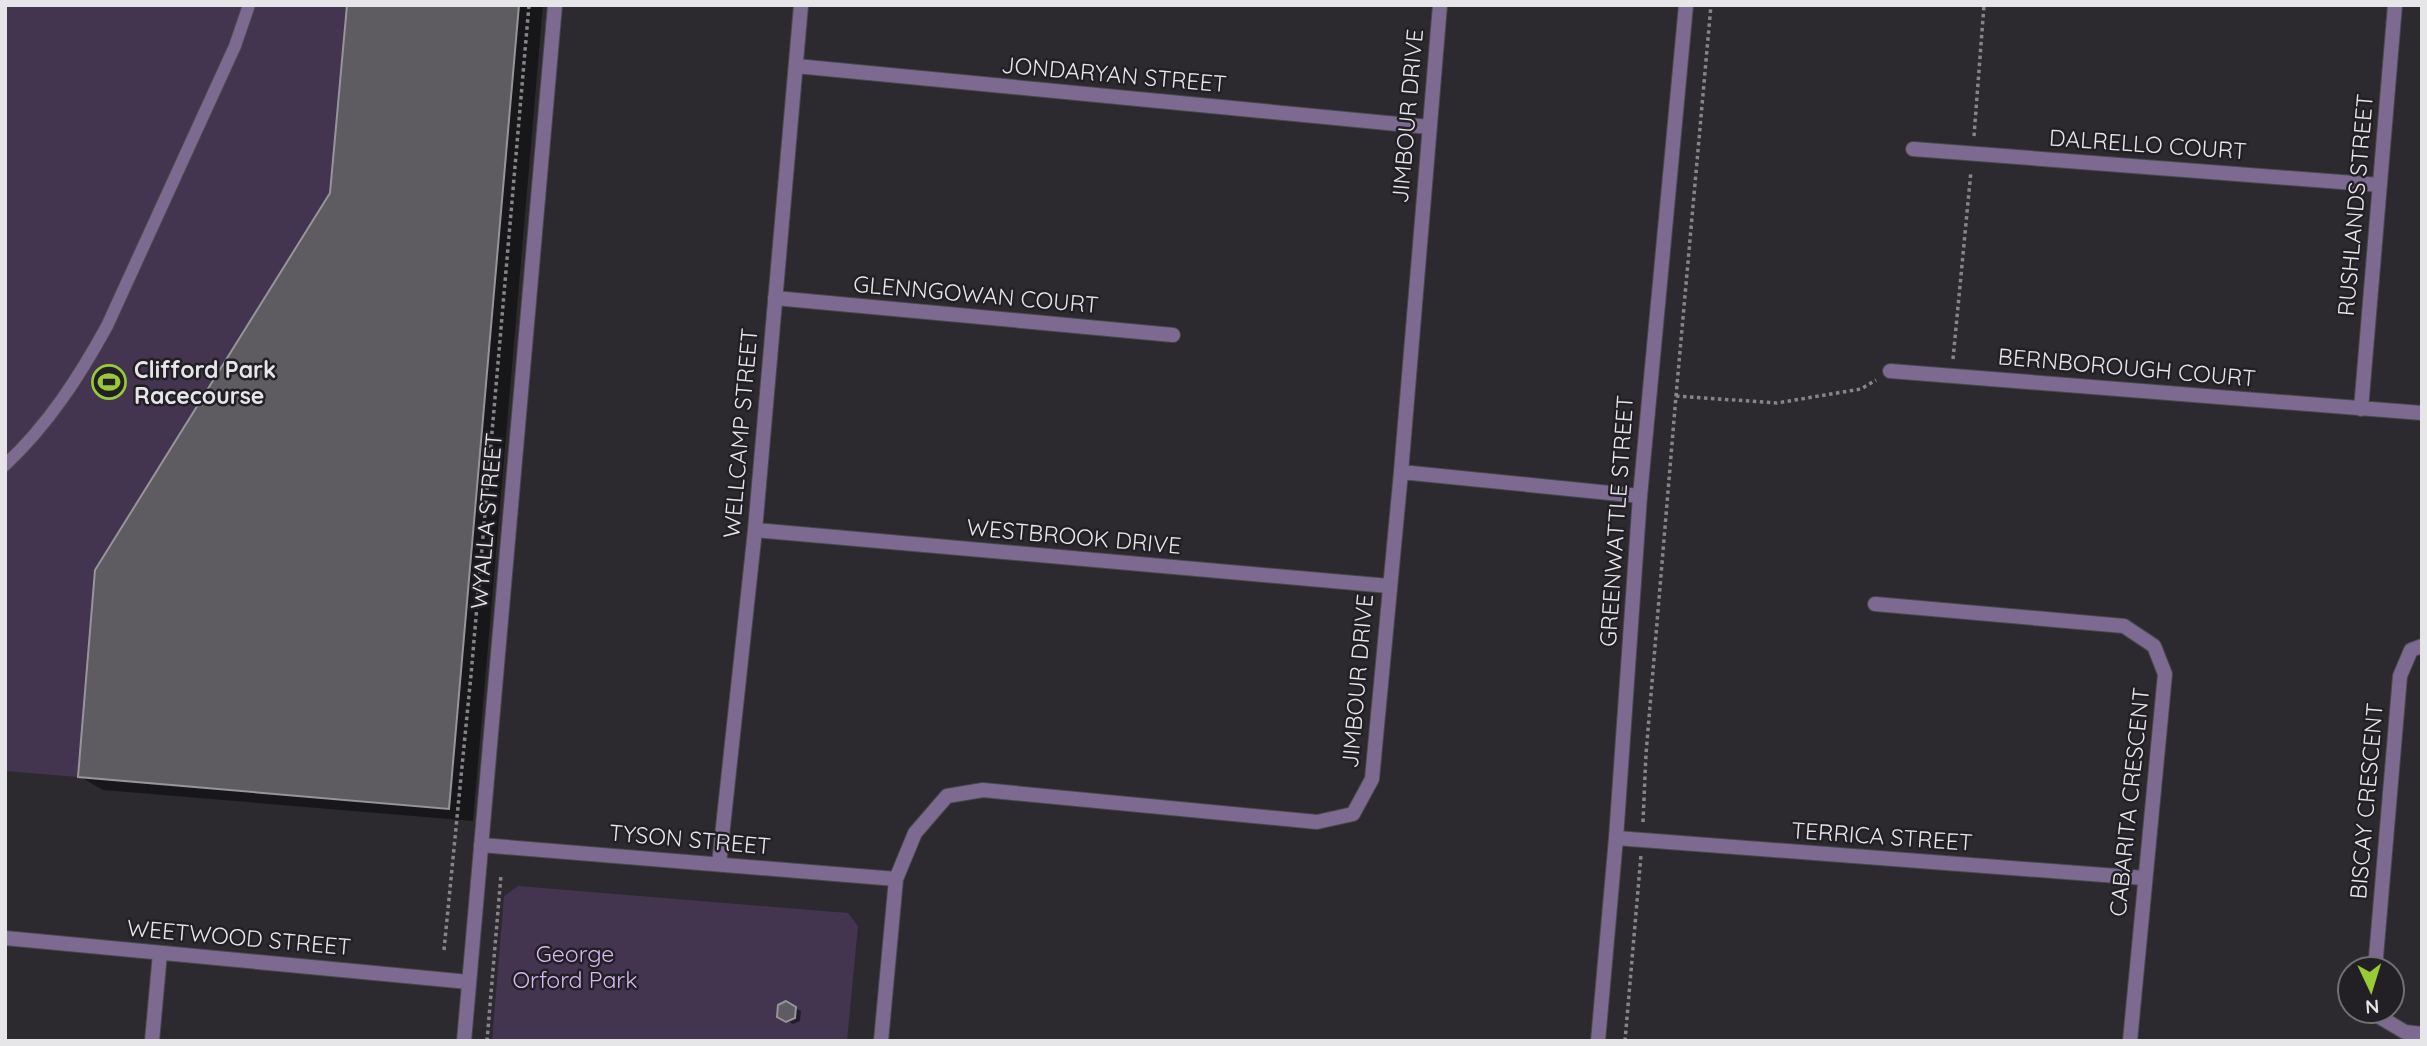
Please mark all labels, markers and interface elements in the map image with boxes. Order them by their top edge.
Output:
street label: JIMBOUR DRIVE [1385,28,1429,204]
street label: JONDARYAN STREET [1000,50,1228,98]
street label: RUSHLANDS STREET [2331,93,2379,317]
street label: DALRELLO COURT [2048,123,2248,165]
street label: GLENNGOWAN COURT [852,269,1100,319]
street label: WELLCAMP STREET [716,327,764,539]
street label: BERNBOROUGH COURT [1997,341,2257,393]
place label: Clifford Park Racecourse [134,355,276,410]
sports icon: Clifford Park Racecourse [90,363,128,401]
street label: GREENWATTLE STREET [1593,394,1639,648]
street label: WYALLA STREET [464,432,508,610]
street label: WESTBROOK DRIVE [965,512,1183,560]
street label: JIMBOUR DRIVE [1335,593,1379,769]
street label: CABARITA CRESCENT [2103,686,2155,918]
street label: BISCAY CRESCENT [2343,702,2389,900]
street label: TERRICA STREET [1790,815,1974,857]
street label: TYSON STREET [608,817,772,861]
street label: WEETWOOD STREET [126,913,352,961]
park label: George Orford Park [512,939,638,994]
north arrow [2336,955,2406,1025]
text: N [2364,995,2380,1019]

